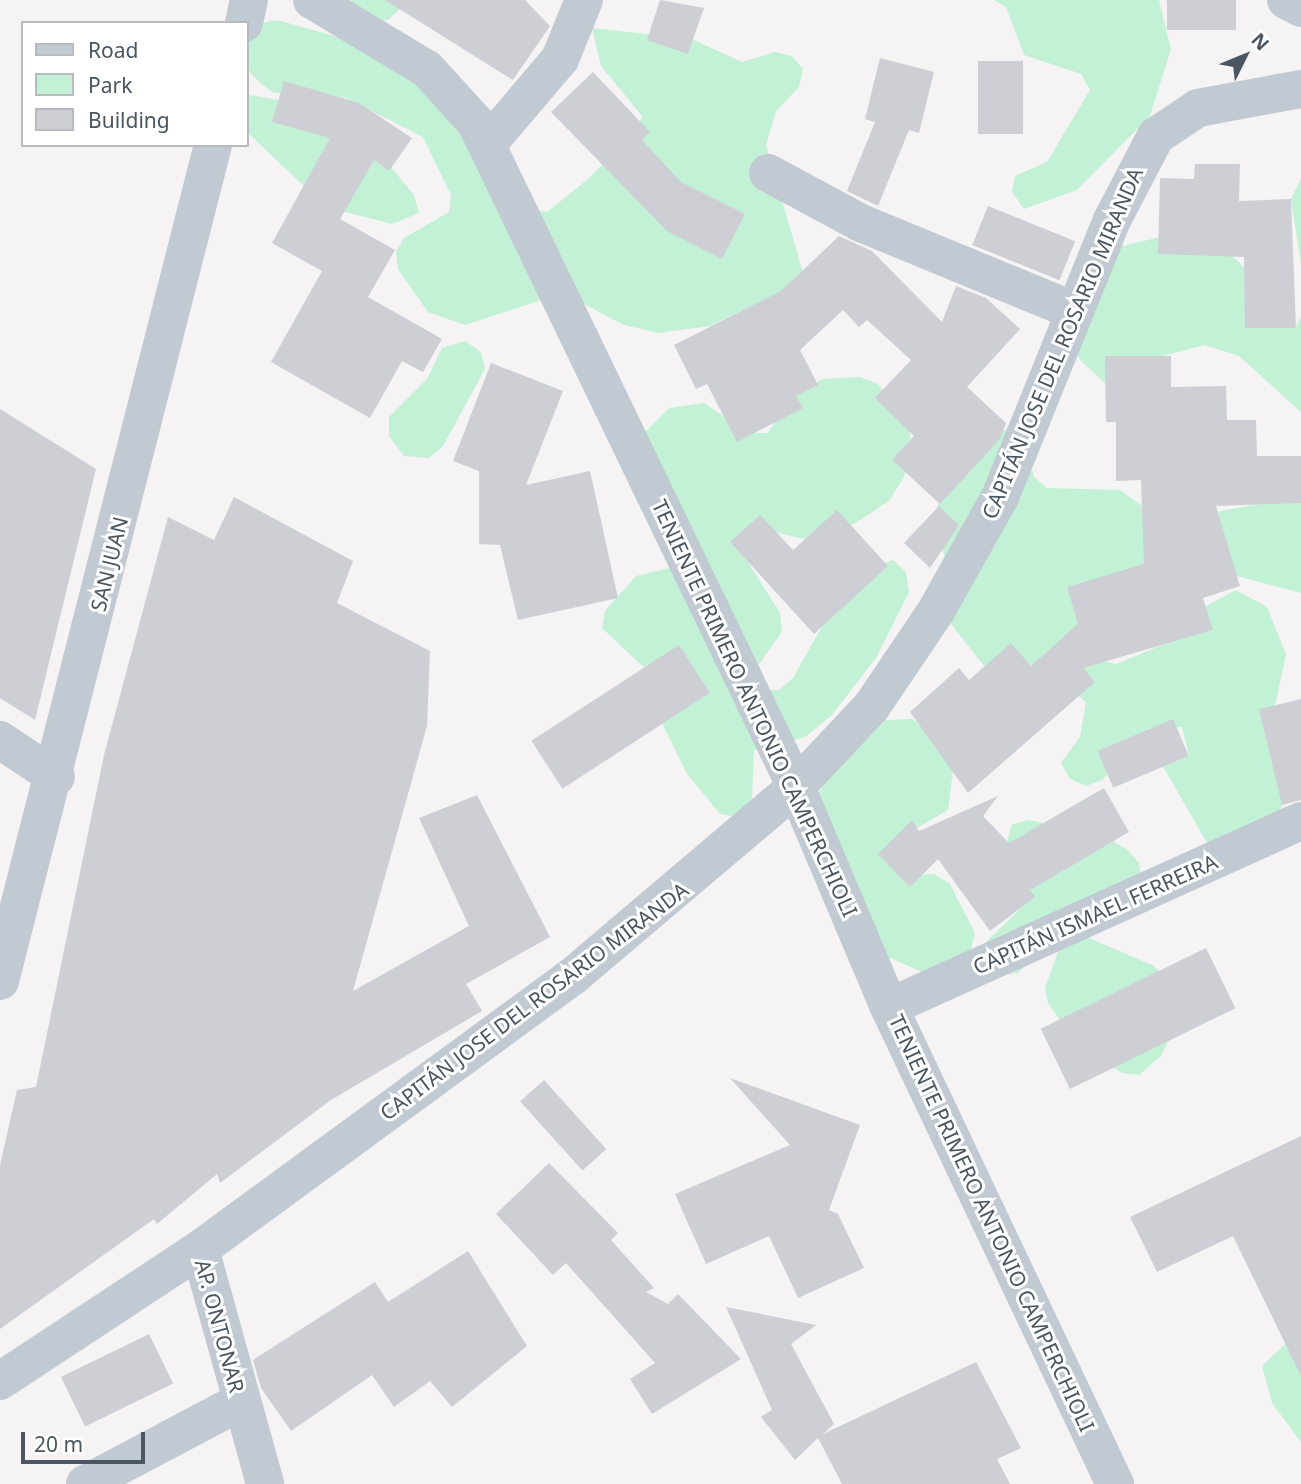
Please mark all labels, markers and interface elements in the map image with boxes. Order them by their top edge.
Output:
legend [21,21,248,147]
north arrow [1210,21,1280,91]
text: N [1246,27,1275,56]
text: Road [88,36,138,64]
text: Park [88,71,132,99]
text: Building [88,106,170,134]
street label: CAPITÁN JOSE DEL ROSARIO MIRANDA [976,164,1148,522]
street label: TENIENTE PRIMERO ANTONIO CAMPERCHIOLI [647,496,863,920]
street label: SAN JUAN [85,514,133,614]
street label: CAPITÁN ISMAEL FERREIRA [969,849,1221,979]
street label: CAPITÁN JOSE DEL ROSARIO MIRANDA [375,877,693,1125]
street label: TENIENTE PRIMERO ANTONIO CAMPERCHIOLI [884,1011,1100,1435]
street label: AP. ONTONAR [190,1257,250,1395]
scale bar [24,1418,149,1462]
text: 20 m [34,1430,83,1458]

